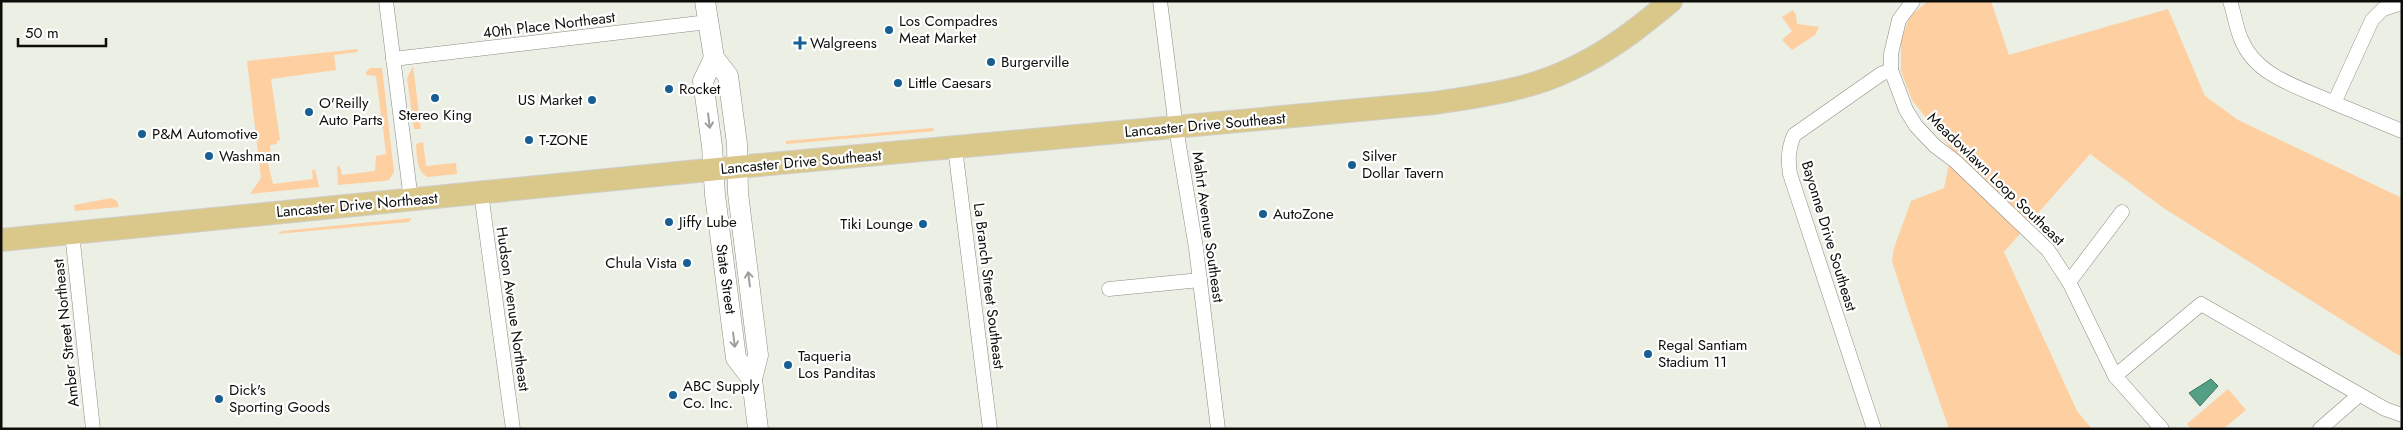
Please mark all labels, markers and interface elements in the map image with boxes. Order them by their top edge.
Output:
street label: 40th Place Northeast [482,6,617,44]
place label: Los Compadres Meat Market [899,10,998,49]
scale bar [18,15,105,47]
text: 50 m [25,22,59,44]
marker: Los Compadres Meat Market [883,24,895,36]
place label: Walgreens [810,32,877,54]
marker: Walgreens [794,37,806,49]
place label: Burgerville [1001,51,1069,73]
marker: Burgerville [985,56,997,68]
place label: Little Caesars [908,72,991,94]
marker: Little Caesars [892,77,904,89]
place label: Rocket [679,78,721,100]
marker: Rocket [663,83,675,95]
place label: US Market [518,89,582,111]
place label: O'Reilly Auto Parts [319,92,383,131]
marker: Stereo King [429,92,441,104]
marker: US Market [586,94,598,106]
place label: Stereo King [398,104,472,126]
marker: O'Reilly Auto Parts [303,106,315,118]
street label: Lancaster Drive Southeast [1124,107,1287,143]
street label: Meadowlawn Loop Southeast [1922,107,2070,251]
one-way arrow [704,113,714,129]
place label: P&M Automotive [152,123,258,145]
marker: P&M Automotive [136,128,148,140]
place label: T-ZONE [539,129,588,151]
marker: T-ZONE [523,134,535,146]
street label: Lancaster Drive Southeast [720,144,883,180]
place label: Washman [219,145,280,167]
place label: Silver Dollar Tavern [1362,145,1444,184]
marker: Washman [203,150,215,162]
street label: Mahrt Avenue Southeast [1187,150,1230,304]
street label: Bayonne Drive Southeast [1796,158,1862,314]
marker: Silver Dollar Tavern [1346,159,1358,171]
street label: Lancaster Drive Northeast [275,187,439,223]
street label: La Branch Street Southeast [968,202,1010,371]
place label: AutoZone [1273,203,1334,225]
marker: AutoZone [1257,208,1269,220]
place label: Jiffy Lube [677,211,737,233]
place label: Tiki Lounge [840,213,913,235]
marker: Jiffy Lube [663,216,675,228]
marker: Tiki Lounge [917,218,929,230]
street label: Hudson Avenue Northeast [491,225,535,393]
street label: State Street [710,242,742,316]
place label: Chula Vista [605,252,677,274]
street label: Amber Street Northeast [47,257,85,408]
marker: Chula Vista [681,257,693,269]
one-way arrow [744,271,754,287]
one-way arrow [729,332,739,348]
place label: Regal Santiam Stadium 11 [1658,334,1748,373]
place label: Taqueria Los Panditas [798,345,876,384]
marker: Regal Santiam Stadium 11 [1642,348,1654,360]
marker: Taqueria Los Panditas [782,359,794,371]
place label: ABC Supply Co. Inc. [683,375,760,414]
place label: Dick's Sporting Goods [229,379,330,418]
marker: ABC Supply Co. Inc. [667,389,679,401]
marker: Dick's Sporting Goods [213,393,225,405]

